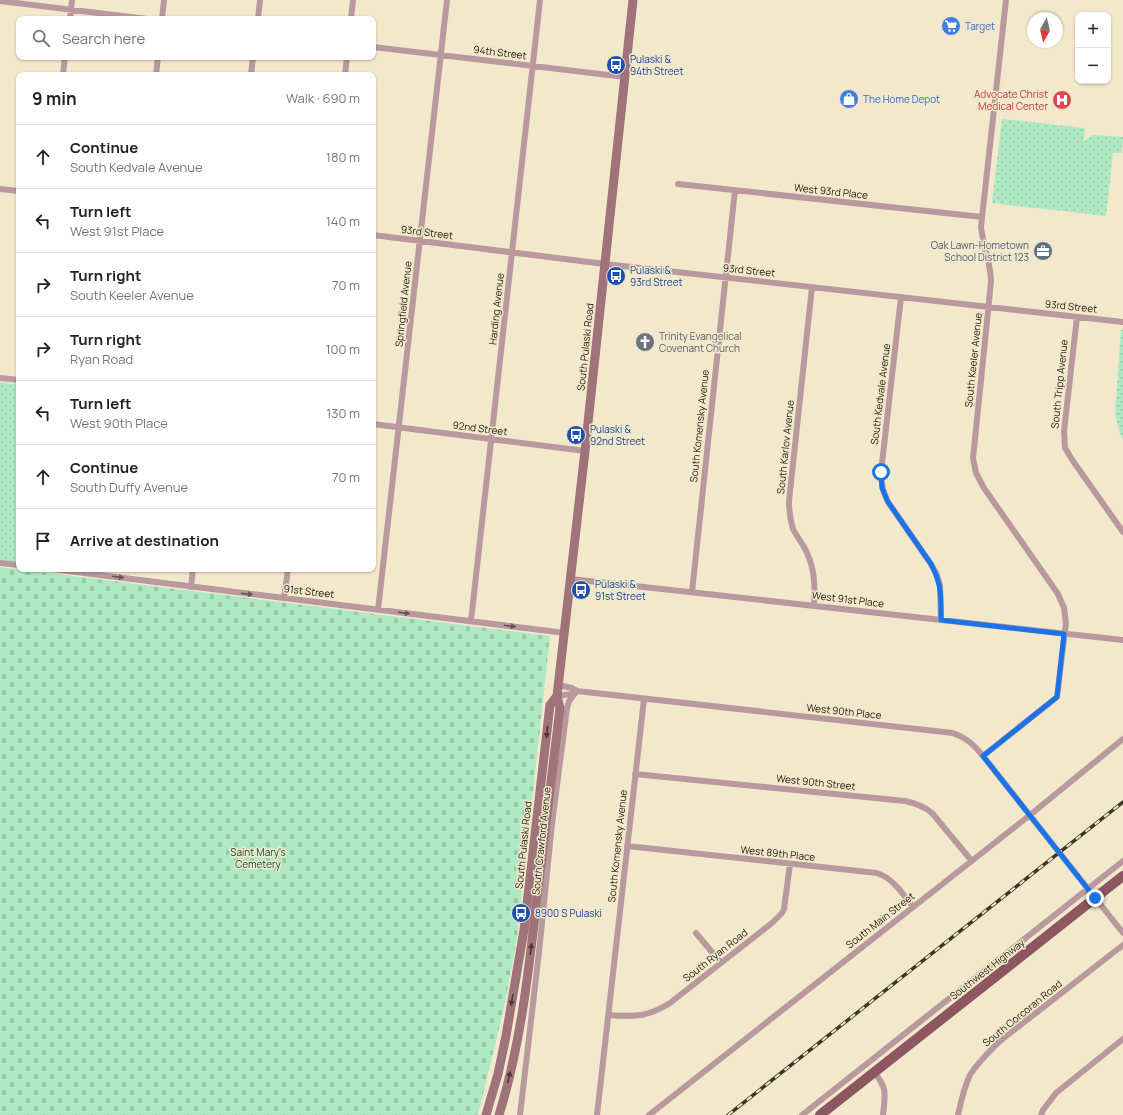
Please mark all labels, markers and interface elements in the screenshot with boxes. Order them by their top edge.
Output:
north arrow [1027,12,1063,48]
map controls [1075,12,1111,84]
button: + [1075,12,1111,48]
supermarket icon: Target [940,15,962,37]
search box [16,16,376,60]
place label: Target [965,19,995,33]
icon: search [30,27,52,49]
text: Search here [62,28,145,49]
street label: 94th Street [473,42,527,62]
button: − [1075,48,1111,84]
place label: Pulaski & 94th Street [630,52,683,78]
bus stop icon: Pulaski & 94th Street [605,54,627,76]
text: 9 min [32,87,77,110]
place label: Advocate Christ Medical Center [974,87,1048,113]
shop icon: The Home Depot [838,88,860,110]
text: Walk · 690 m [286,89,360,107]
hospital icon: Advocate Christ Medical Center [1051,89,1073,111]
place label: The Home Depot [863,92,940,106]
text: Continue [70,137,138,158]
icon: ahead [32,146,54,168]
text: 180 m [326,148,360,166]
text: South Kedvale Avenue [70,158,203,176]
street label: West 93rd Place [793,180,869,202]
text: Turn left [70,201,132,222]
icon: left [32,210,54,232]
text: 140 m [326,212,360,230]
text: West 91st Place [70,222,164,240]
street label: 93rd Street [400,222,454,242]
place label: Oak Lawn-Hometown School District 123 [931,238,1029,264]
office icon: Oak Lawn-Hometown School District 123 [1032,240,1054,262]
street label: Springfield Avenue [392,260,414,348]
street label: 93rd Street [722,260,776,280]
place label: Pulaski & 93rd Street [630,263,683,289]
text: Turn right [70,265,141,286]
bus stop icon: Pulaski & 93rd Street [605,265,627,287]
street label: Harding Avenue [485,272,507,346]
icon: right [32,274,54,296]
text: 70 m [332,276,360,294]
text: South Keeler Avenue [70,286,194,304]
street label: 93rd Street [1044,296,1098,316]
street label: South Pulaski Road [573,302,597,392]
street label: South Keeler Avenue [961,312,985,408]
text: Turn right [70,329,141,350]
place label: Trinity Evangelical Covenant Church [659,329,742,355]
church icon: Trinity Evangelical Covenant Church [634,331,656,353]
icon: right [32,338,54,360]
street label: South Tripp Avenue [1047,339,1071,429]
text: 100 m [325,340,360,358]
street label: South Kedvale Avenue [867,342,893,445]
text: Ryan Road [70,350,133,368]
street label: South Komensky Avenue [686,369,712,483]
text: Turn left [70,393,132,414]
street label: South Karlov Avenue [773,399,797,495]
icon: left [32,402,54,424]
text: 130 m [326,404,360,422]
text: West 90th Place [70,414,168,432]
street label: 92nd Street [452,418,508,438]
place label: Pulaski & 92nd Street [590,422,645,448]
bus stop icon: Pulaski & 92nd Street [565,424,587,446]
text: Continue [70,457,138,478]
route start [872,463,890,481]
icon: ahead [32,466,54,488]
text: 70 m [332,468,360,486]
text: South Duffy Avenue [70,478,188,496]
icon: arrive [32,530,54,552]
text: Arrive at destination [70,530,219,551]
one-way arrow [112,574,124,580]
place label: Pulaski & 91st Street [595,577,646,603]
bus stop icon: Pulaski & 91st Street [570,579,592,601]
street label: 91st Street [283,581,335,601]
street label: West 91st Place [811,588,885,610]
one-way arrow [241,591,253,597]
one-way arrow [398,610,410,616]
one-way arrow [503,623,516,629]
street label: West 90th Place [806,700,882,722]
one-way arrow [544,726,550,738]
street label: West 90th Street [776,771,856,793]
street label: South Crawford Avenue [528,786,554,896]
street label: South Komensky Avenue [604,789,630,903]
street label: South Pulaski Road [511,800,535,890]
street label: West 89th Place [740,842,816,864]
park label: Saint Mary's Cemetery [230,845,286,871]
street label: South Main Street [843,889,917,951]
route end [1086,889,1104,907]
bus stop icon: 8900 S Pulaski [510,902,532,924]
place label: 8900 S Pulaski [535,906,602,920]
street label: South Ryan Road [680,925,750,985]
street label: Southwest Highway [947,935,1028,1003]
one-way arrow [528,943,534,955]
street label: South Corcoran Road [979,977,1065,1049]
one-way arrow [509,994,515,1006]
one-way arrow [507,1071,513,1083]

